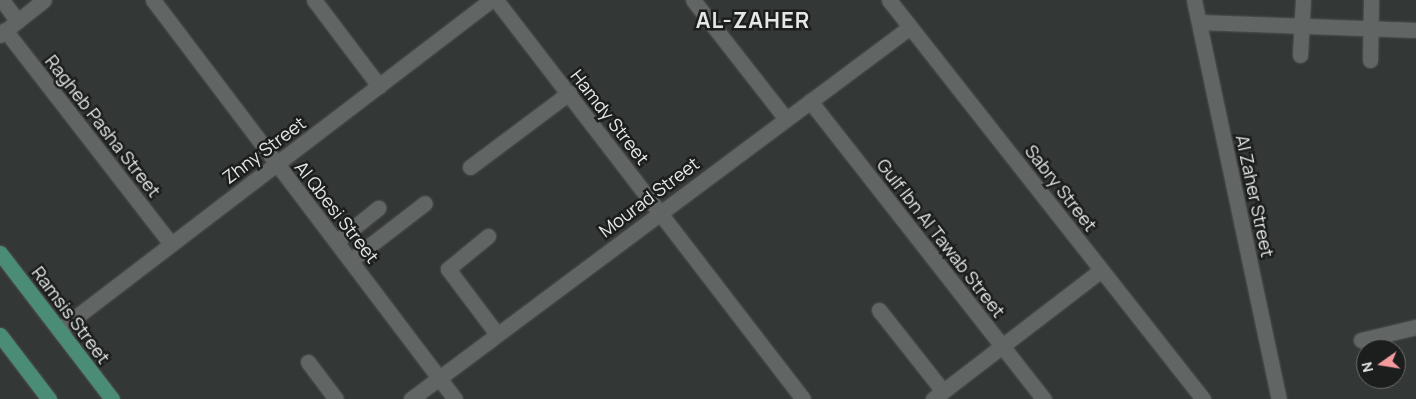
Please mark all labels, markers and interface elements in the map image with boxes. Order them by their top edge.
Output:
district label: AL-ZAHER [694,8,812,34]
street label: Ragheb Pasha Street [41,51,165,201]
street label: Hamdy Street [566,65,654,169]
street label: Zhny Street [218,112,310,188]
street label: Al Zaher Street [1232,133,1278,259]
street label: Sabry Street [1020,140,1102,236]
street label: Mourad Street [595,152,703,242]
street label: Gulf Ibn Al Tawab Street [872,154,1010,322]
street label: Al Qbesi Street [290,157,384,267]
street label: Ramsis Street [27,262,115,368]
north arrow [1356,339,1406,389]
text: N [1356,360,1377,374]

